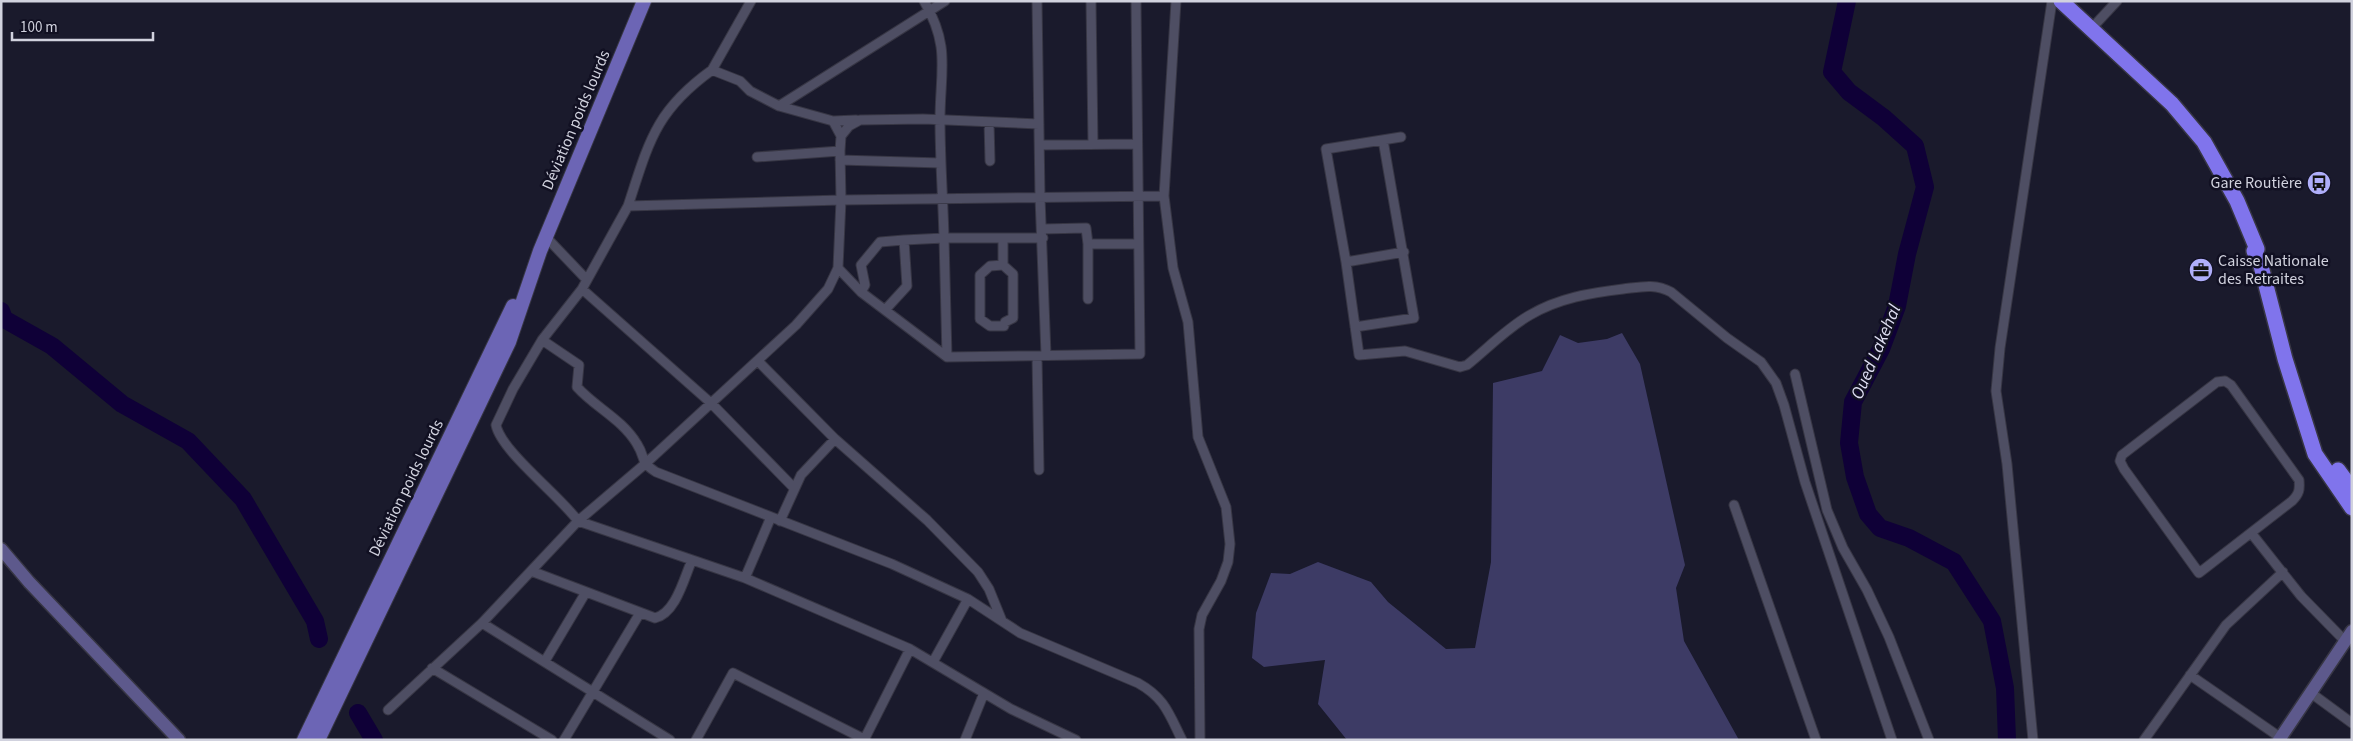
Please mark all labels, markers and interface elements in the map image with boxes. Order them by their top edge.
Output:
scale bar [12,10,154,42]
text: 100 m [20,17,58,38]
street label: Déviation poids lourds [537,46,616,193]
bus stop icon: Gare Routière [2306,170,2332,196]
place label: Gare Routière [2211,172,2302,194]
place label: Caisse Nationale des Retraites [2218,250,2329,290]
office icon: Caisse Nationale des Retraites [2188,257,2214,283]
water label: Oued Lakehal [1845,300,1907,403]
street label: Déviation poids lourds [363,416,449,560]

